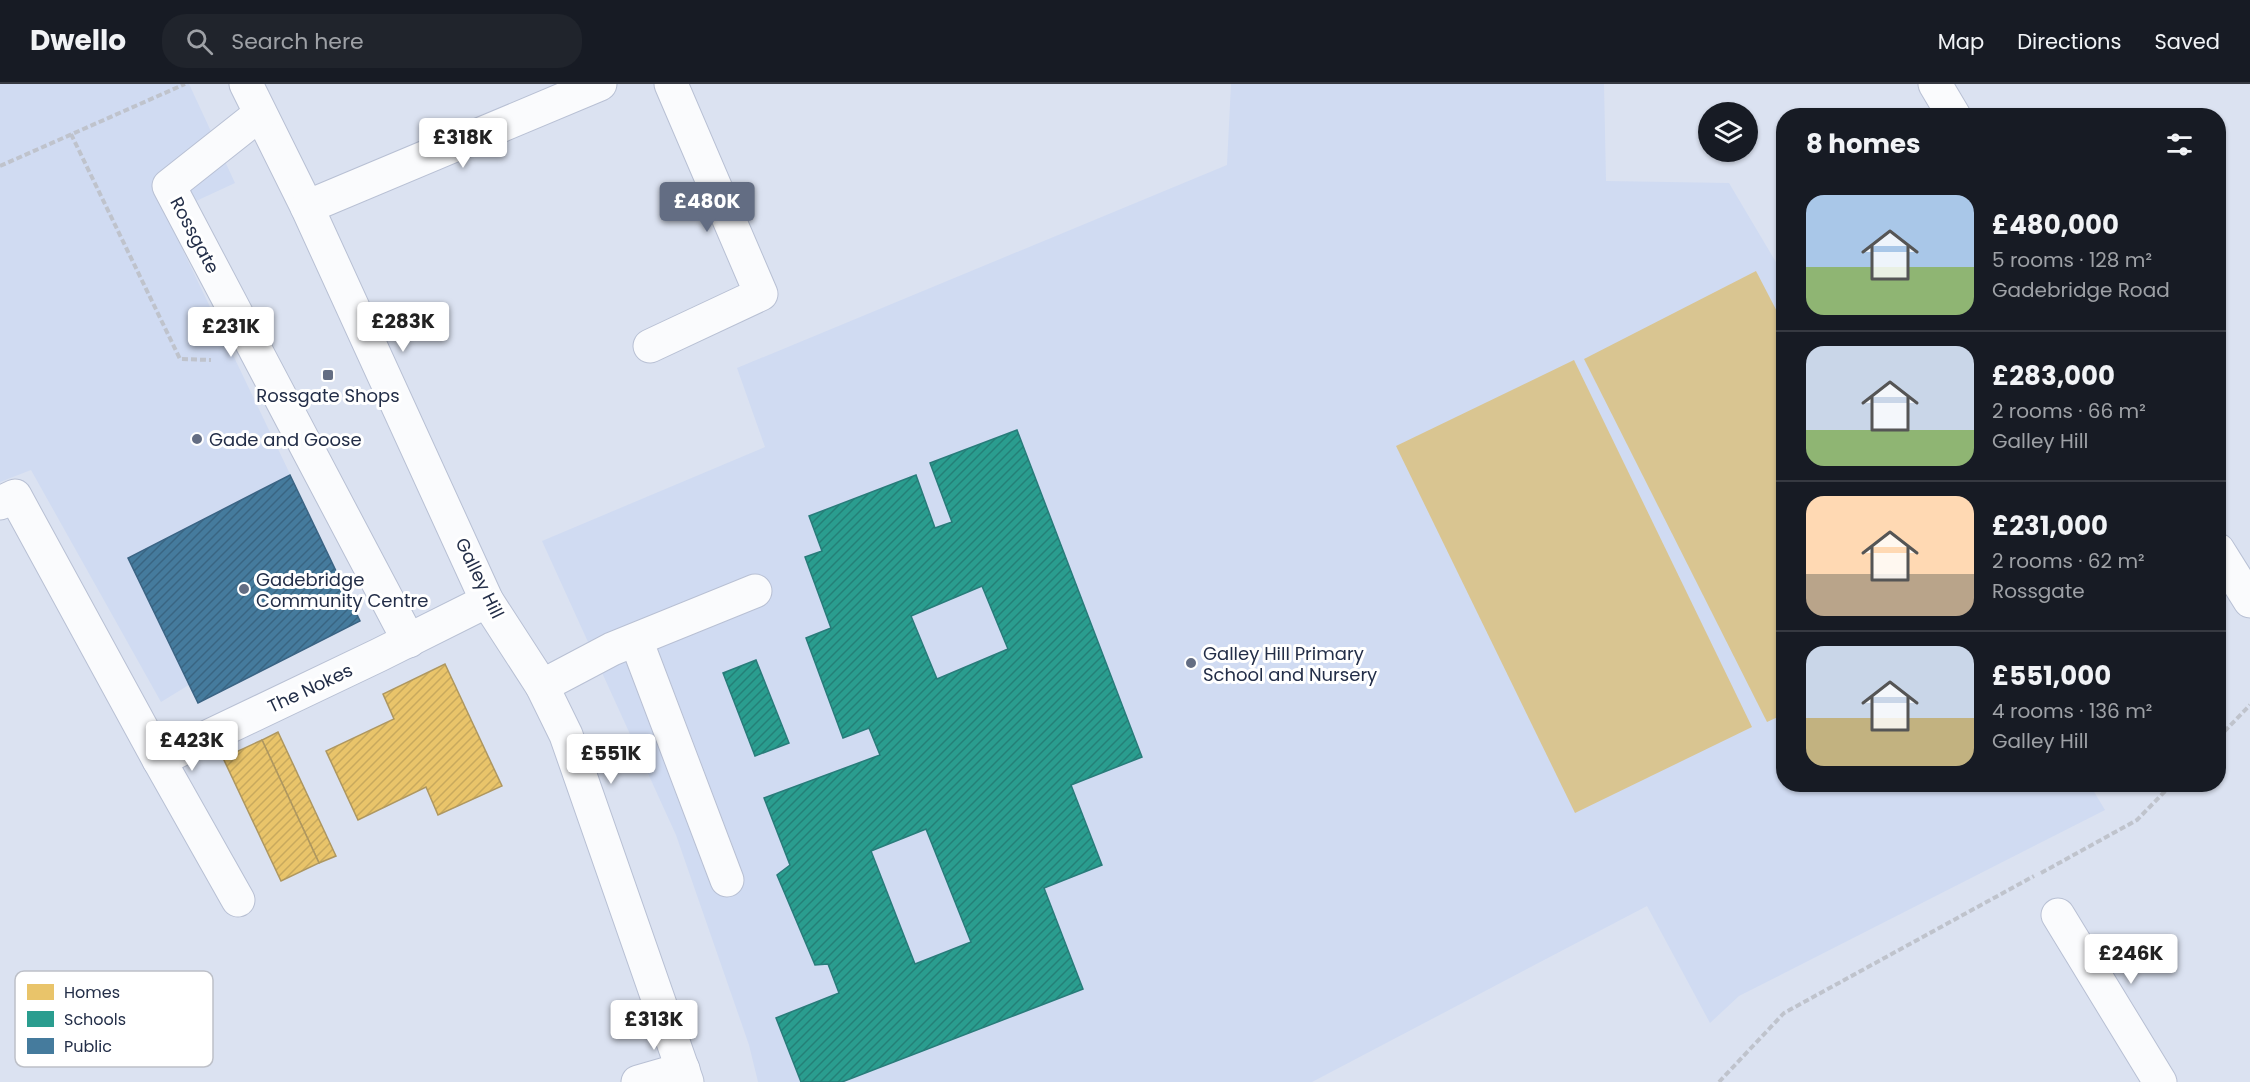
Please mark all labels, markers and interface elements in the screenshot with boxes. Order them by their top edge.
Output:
search box [162,14,582,68]
text: Dwello [30,21,126,60]
icon: search [183,25,216,58]
text: Search here [231,26,364,57]
text: Map [1938,27,1984,56]
text: Directions [2017,27,2121,56]
text: Saved [2154,27,2220,56]
map controls [1698,102,1758,162]
button: layers [1698,102,1758,162]
pin: £318K [421,118,505,169]
text: £318K [433,123,493,151]
text: 8 homes [1806,126,1921,162]
icon: filters [2163,128,2196,161]
pin: £480K [665,182,749,233]
text: £480K [674,187,740,215]
street label: Rossgate [164,192,226,278]
text: £480,000 [1992,207,2119,243]
icon: home [1854,219,1926,291]
text: 5 rooms · 128 m² [1992,246,2152,274]
text: Gadebridge Road [1992,276,2170,304]
pin: £283K [361,302,445,353]
pin: £231K [189,307,273,358]
text: £283K [371,307,435,335]
text: £231K [202,312,260,340]
text: £283,000 [1992,358,2115,394]
marker: Rossgate Shops [321,368,335,382]
icon: home [1854,370,1926,442]
place label: Rossgate Shops [256,383,400,408]
text: 2 rooms · 66 m² [1992,397,2146,425]
place label: Gade and Goose [209,427,362,452]
text: Galley Hill [1992,427,2089,455]
marker: Gade and Goose [190,432,204,446]
text: £231,000 [1992,508,2108,544]
icon: home [1854,520,1926,592]
street label: Galley Hill [450,533,510,623]
text: 2 rooms · 62 m² [1992,547,2145,575]
place label: Gadebridge Community Centre [256,567,428,613]
text: Rossgate [1992,577,2085,605]
marker: Gadebridge Community Centre [237,582,251,596]
place label: Galley Hill Primary School and Nursery [1203,641,1377,687]
marker: Galley Hill Primary School and Nursery [1184,656,1198,670]
street label: The Nokes [263,657,357,719]
text: £551,000 [1992,658,2111,694]
icon: home [1854,670,1926,742]
text: 4 rooms · 136 m² [1992,697,2152,725]
pin: £423K [150,721,234,772]
text: £423K [160,726,224,754]
text: Galley Hill [1992,727,2089,755]
pin: £551K [569,734,653,785]
text: £551K [581,739,641,767]
pin: £246K [2089,934,2173,985]
text: £246K [2099,939,2163,967]
legend [15,971,213,1067]
text: Homes [64,981,120,1004]
pin: £313K [612,1000,696,1051]
text: £313K [625,1005,683,1033]
text: Schools [64,1008,126,1031]
text: Public [64,1035,112,1058]

